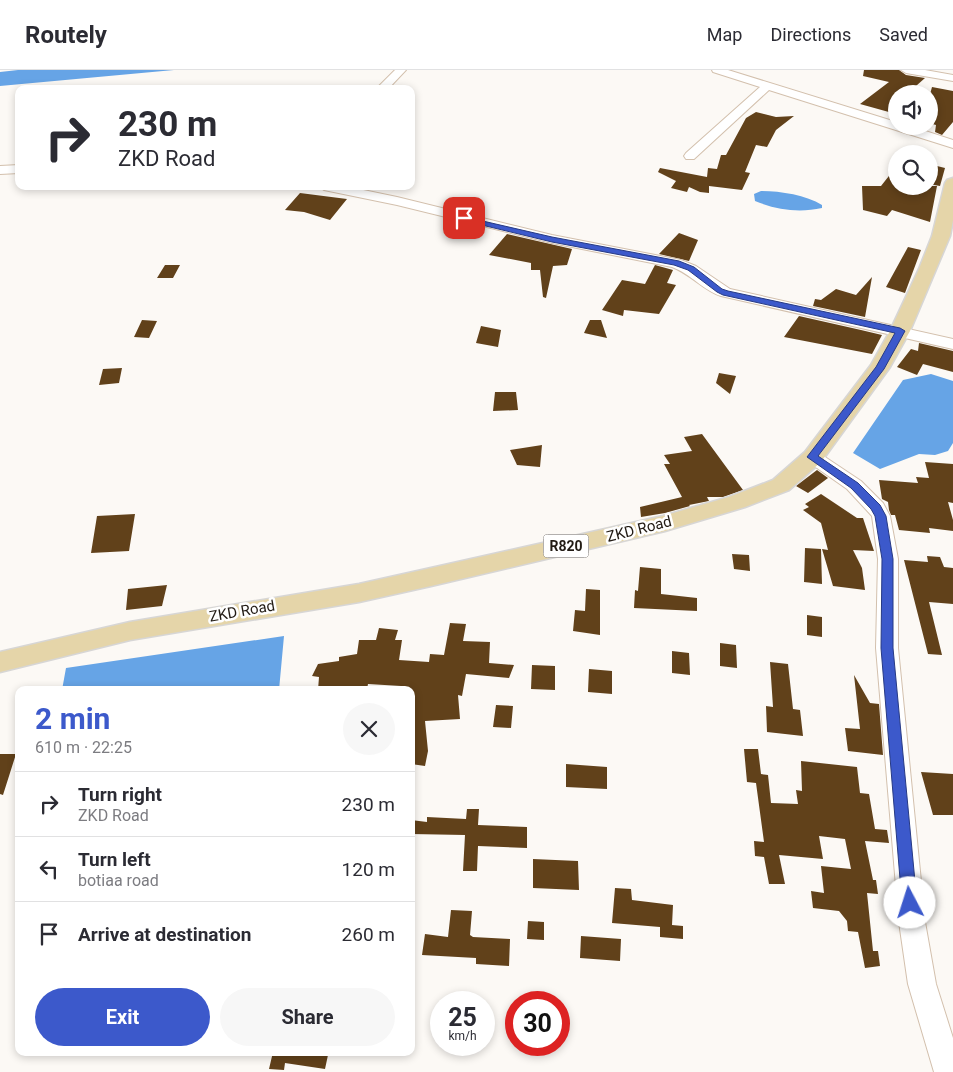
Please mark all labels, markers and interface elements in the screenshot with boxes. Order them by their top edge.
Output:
text: Routely [25,21,107,49]
text: Map [707,24,742,45]
text: Directions [770,24,851,45]
text: Saved [879,24,928,45]
map controls [888,85,938,195]
button: sound [888,85,938,135]
text: 230 m [118,104,217,145]
icon: right [35,105,100,170]
button: search [888,145,938,195]
text: ZKD Road [118,146,215,171]
pin [443,197,485,239]
icon: arrive [450,204,478,232]
street label: ZKD Road [605,512,673,546]
road number: R820 [544,534,588,558]
street label: ZKD Road [208,596,276,626]
text: 2 min [35,701,110,736]
button: close [343,703,395,755]
text: 610 m · 22:25 [35,738,132,757]
text: Turn right [78,783,162,806]
icon: right [35,790,63,818]
text: 230 m [342,793,395,816]
text: ZKD Road [78,806,149,825]
text: Turn left [78,848,151,871]
icon: left [35,855,63,883]
text: 120 m [342,858,395,881]
text: botiaa road [78,871,159,890]
position arrow [883,876,935,928]
icon: arrive [35,920,63,948]
text: Arrive at destination [78,923,251,946]
text: 260 m [342,923,395,946]
button: Exit [35,988,210,1046]
button: Share [220,988,395,1046]
speed limit sign: 30 [505,991,570,1056]
text: 25 [448,1003,477,1032]
text: km/h [448,1029,477,1043]

